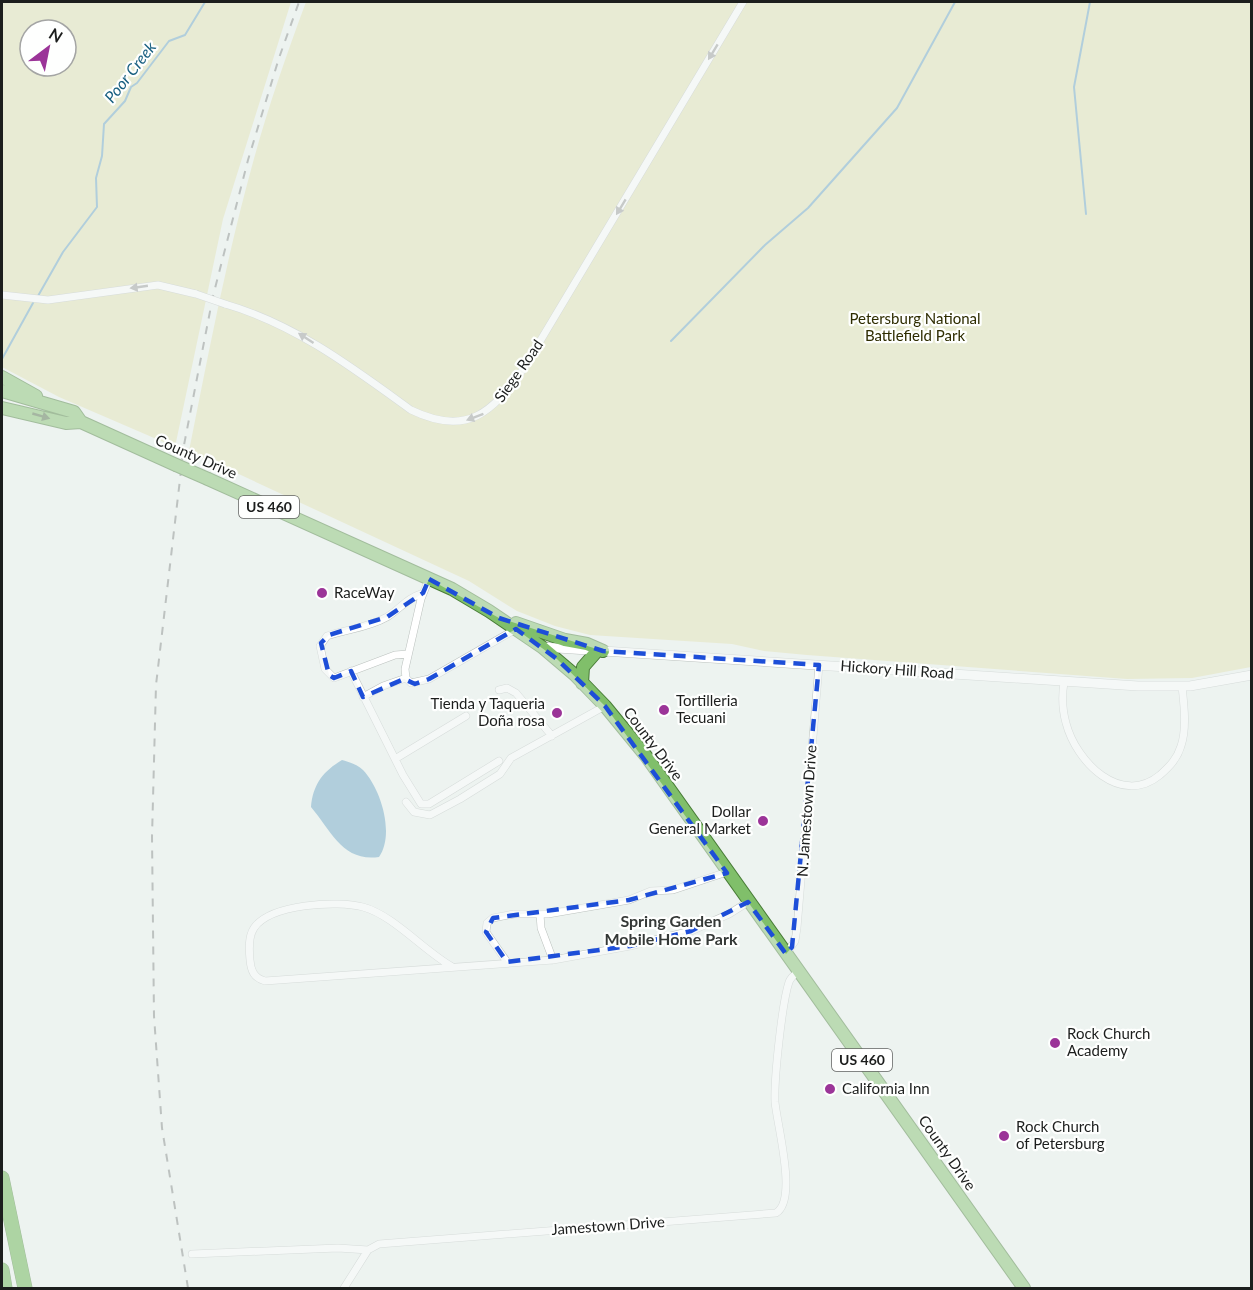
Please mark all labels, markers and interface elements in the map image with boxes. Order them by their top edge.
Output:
north arrow [18,18,78,78]
text: N [46,24,66,46]
water label: Poor Creek [100,37,160,106]
one-way arrow [708,44,719,60]
one-way arrow [615,199,626,215]
one-way arrow [129,282,148,291]
park label: Petersburg National Battlefield Park [849,309,981,344]
one-way arrow [297,333,314,344]
street label: Siege Road [490,336,546,405]
one-way arrow [33,412,51,421]
one-way arrow [466,412,484,422]
street label: County Drive [153,430,240,482]
road number: US 460 [239,496,299,518]
place label: RaceWay [334,583,395,601]
marker: RaceWay [315,586,329,600]
street label: Hickory Hill Road [840,656,954,682]
place label: Tortilleria Tecuani [676,691,738,726]
place label: Tienda y Taqueria Doña rosa [430,694,545,729]
street label: County Drive [620,703,687,784]
marker: Tortilleria Tecuani [657,703,671,717]
marker: Tienda y Taqueria Doña rosa [550,706,564,720]
street label: N. Jamestown Drive [792,744,820,877]
place label: Dollar General Market [649,802,752,837]
marker: Dollar General Market [756,814,770,828]
district label: Spring Garden Mobile Home Park [604,911,738,948]
place label: Rock Church Academy [1067,1024,1150,1059]
marker: Rock Church Academy [1048,1036,1062,1050]
road number: US 460 [832,1049,892,1071]
place label: California Inn [842,1079,930,1097]
marker: California Inn [823,1082,837,1096]
street label: County Drive [915,1111,980,1193]
place label: Rock Church of Petersburg [1016,1117,1105,1152]
marker: Rock Church of Petersburg [997,1129,1011,1143]
street label: Jamestown Drive [551,1212,665,1238]

